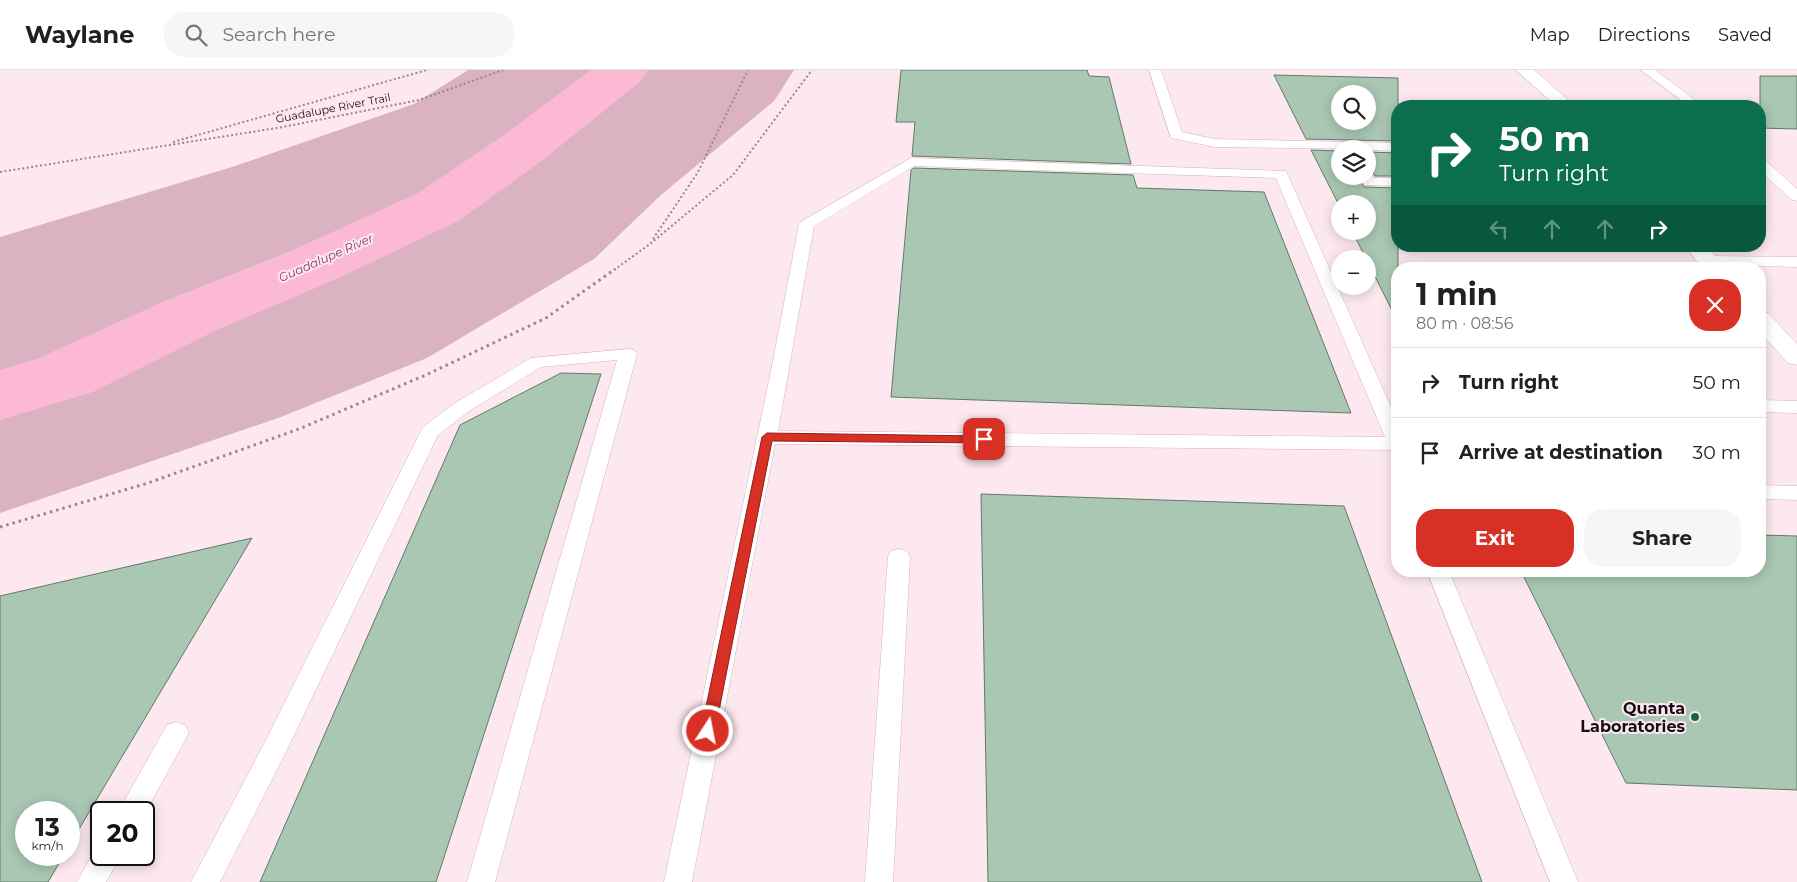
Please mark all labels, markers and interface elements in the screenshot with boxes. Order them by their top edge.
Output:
search box [164,12,514,57]
text: Waylane [25,20,134,49]
icon: search [182,21,210,49]
text: Search here [222,23,335,46]
text: Map [1530,24,1570,46]
text: Directions [1598,24,1690,46]
text: Saved [1718,24,1772,46]
map controls [1331,85,1376,295]
button: search [1331,85,1376,130]
street label: Guadalupe River Trail [274,90,392,126]
text: 50 m [1499,117,1590,160]
icon: right [1416,120,1481,185]
button: layers [1331,140,1376,185]
text: Turn right [1499,160,1609,187]
button: + [1331,195,1376,240]
icon: left [1485,215,1513,243]
icon: ahead [1538,215,1566,243]
icon: ahead [1591,215,1619,243]
icon: right [1644,215,1672,243]
water label: Guadalupe River [276,230,376,285]
button: − [1331,250,1376,295]
text: 1 min [1416,276,1497,313]
button: close [1689,279,1741,331]
text: 80 m · 08:56 [1416,314,1513,333]
icon: right [1416,369,1444,397]
text: Turn right [1459,371,1559,394]
text: 50 m [1693,371,1741,394]
pin [963,418,1005,460]
icon: arrive [970,425,998,453]
icon: arrive [1416,439,1444,467]
text: Arrive at destination [1459,441,1663,464]
text: 30 m [1693,441,1741,464]
button: Exit [1416,509,1574,567]
button: Share [1584,509,1741,567]
place label: Quanta Laboratories [1580,699,1685,736]
position arrow [681,704,733,756]
marker: Quanta Laboratories [1689,711,1701,723]
speed limit sign: 20 [90,801,155,866]
text: 13 [35,812,60,842]
text: km/h [31,838,64,853]

